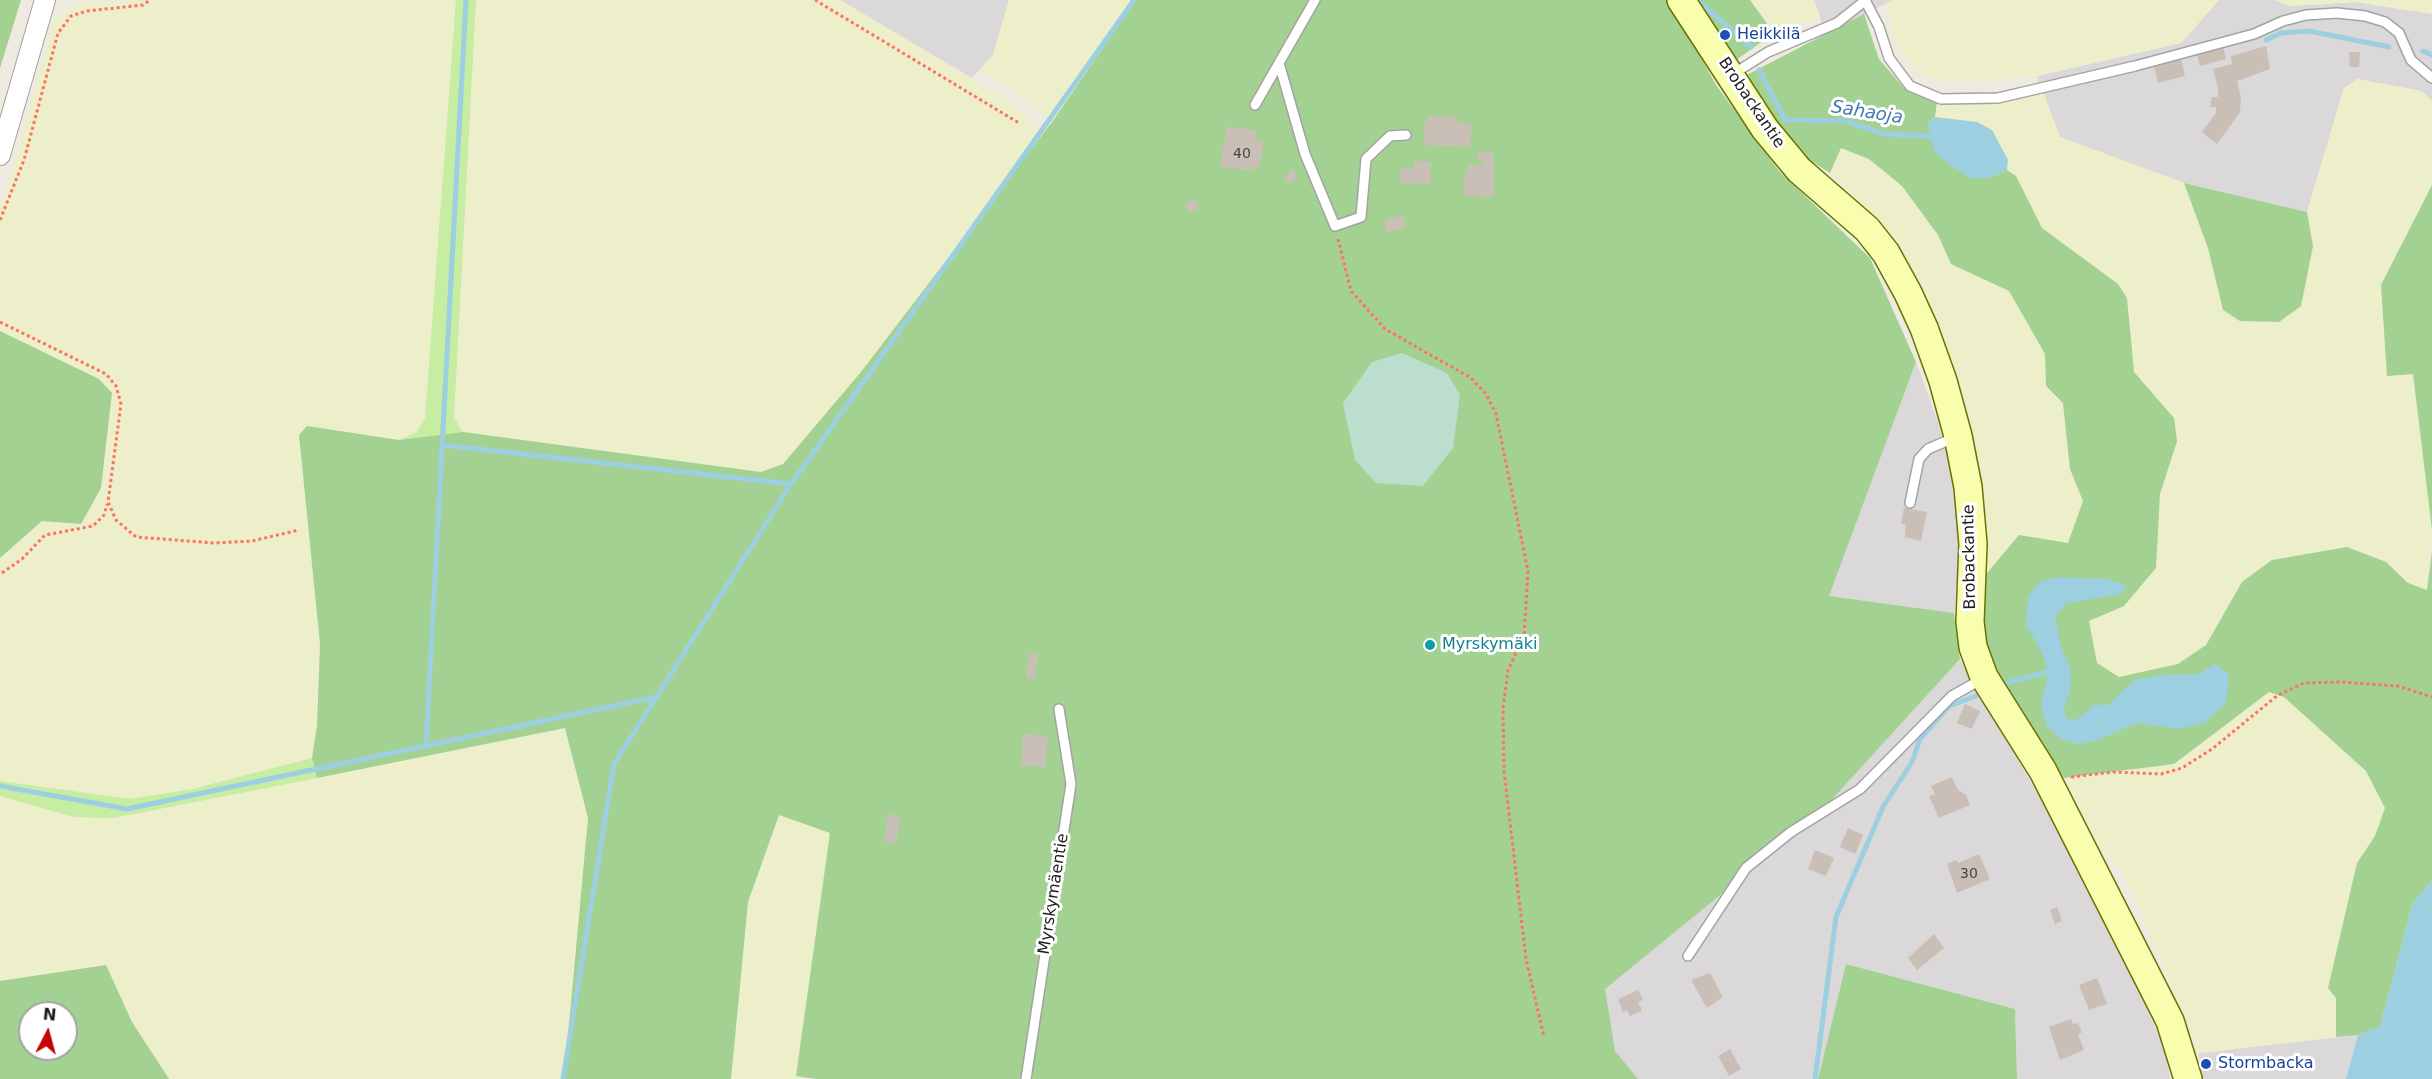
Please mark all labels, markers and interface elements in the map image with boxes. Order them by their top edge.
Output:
place label: Heikkilä [1737,25,1801,45]
marker: Heikkilä [1718,28,1732,42]
street label: Brobackantie [1714,54,1788,152]
water label: Sahaoja [1830,97,1904,129]
house number: 40 [1233,146,1251,162]
street label: Brobackantie [1959,504,1981,610]
place label: Myrskymäki [1442,635,1537,655]
marker: Myrskymäki [1423,638,1437,652]
street label: Myrskymäentie [1035,832,1073,956]
house number: 30 [1960,866,1978,882]
north arrow [18,1001,78,1061]
text: N [42,1004,57,1025]
place label: Stormbacka [2218,1054,2314,1074]
marker: Stormbacka [2199,1057,2213,1071]

